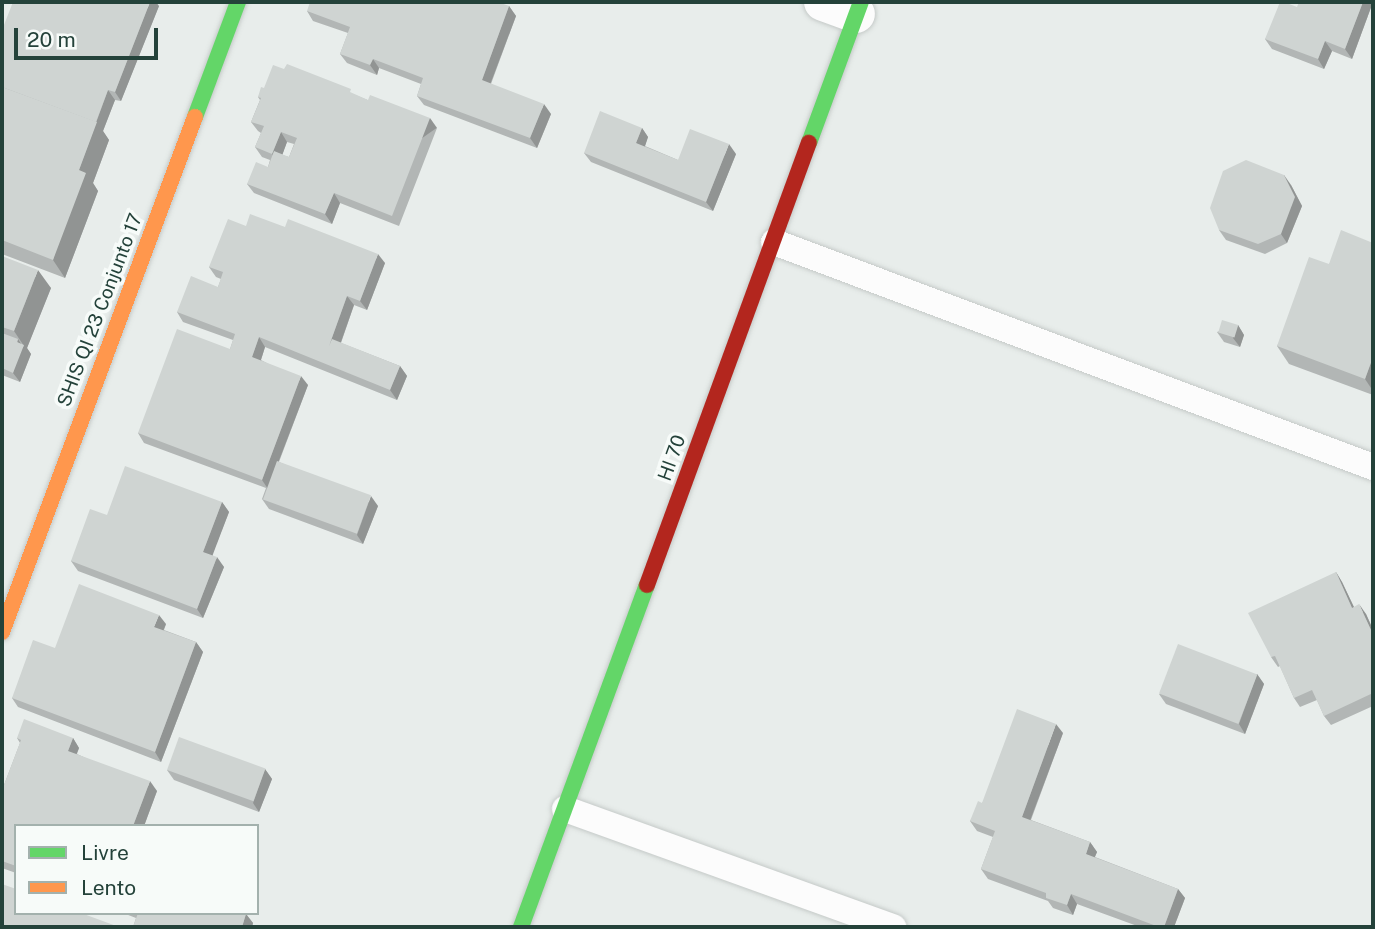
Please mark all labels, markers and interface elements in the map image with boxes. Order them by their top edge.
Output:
scale bar [18,14,161,58]
text: 20 m [27,27,76,52]
street label: SHIS QI 23 Conjunto 17 [53,210,147,410]
street label: HI 70 [653,432,691,484]
legend [14,824,259,915]
text: Livre [81,840,129,865]
text: Lento [81,875,136,900]

